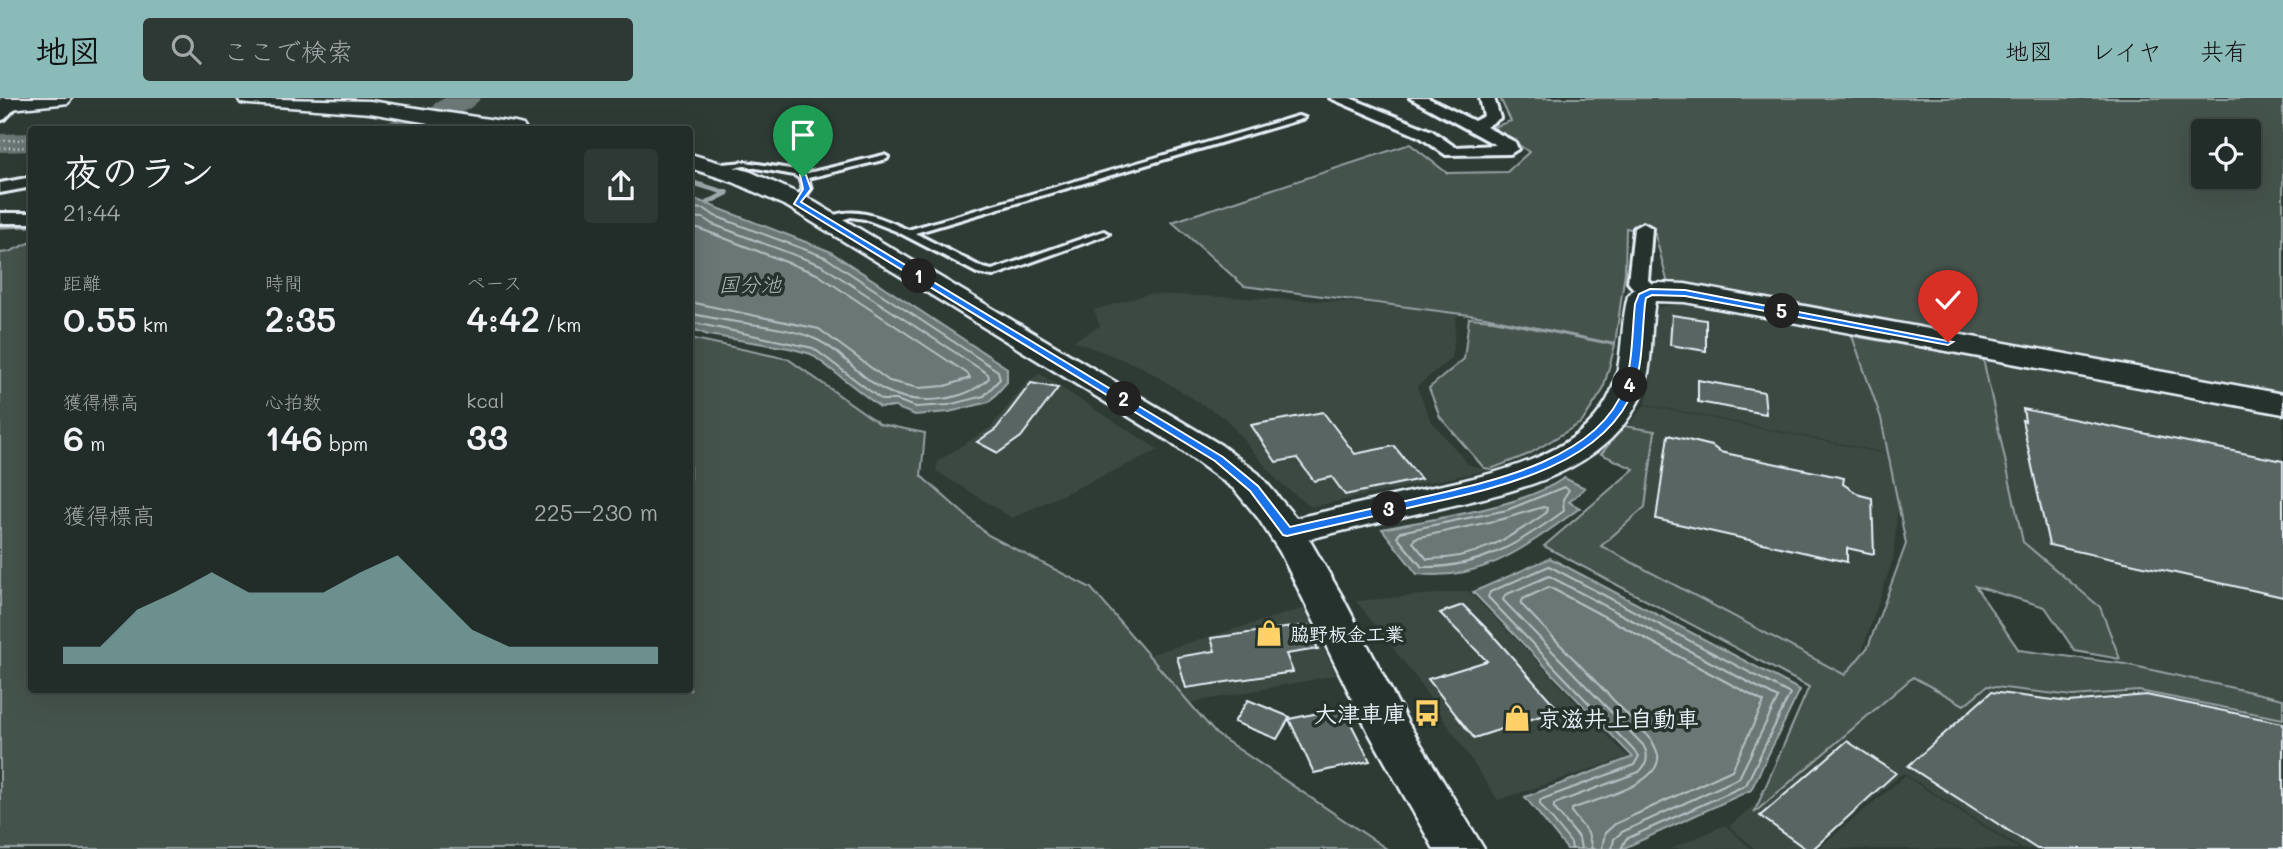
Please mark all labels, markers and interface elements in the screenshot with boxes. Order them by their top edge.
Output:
search box [143,18,633,81]
text: 地図 [35,28,101,71]
icon: search [167,30,205,68]
text: ここで検索 [223,34,353,68]
text: 地図 [2005,35,2053,66]
text: レイヤ [2091,35,2162,66]
text: 共有 [2200,35,2248,66]
pin [773,105,833,177]
icon: arrive [784,116,822,154]
map controls [2191,119,2261,189]
button: locate [2191,119,2261,189]
text: 夜のラン [63,146,215,196]
button: share [584,149,658,223]
text: 21:44 [63,197,120,227]
pin: 1 [902,258,936,294]
text: 1 [914,263,923,288]
text: 距離 [63,270,101,295]
text: 時間 [265,270,303,295]
text: ペース [466,270,522,295]
water label: 国分池 [719,270,782,297]
pin [1918,270,1978,342]
icon: check [1929,281,1967,319]
pin: 5 [1764,294,1800,328]
text: 0.55 [63,295,137,341]
text: 2:35 [265,295,336,341]
text: 4:42 [466,295,540,341]
text: 5 [1776,298,1787,323]
text: km [137,312,168,337]
text: /km [540,312,581,337]
pin: 4 [1612,368,1648,402]
text: 4 [1623,372,1636,397]
pin: 2 [1106,382,1142,416]
text: 2 [1118,386,1129,411]
text: kcal [466,388,504,413]
text: 獲得標高 [63,389,139,414]
text: 心拍数 [265,389,322,414]
text: 33 [466,413,508,459]
text: 6 [63,414,84,460]
text: 146 [265,414,323,460]
text: m [84,431,105,456]
text: bpm [323,431,368,456]
pin: 3 [1372,492,1406,526]
text: 3 [1383,496,1394,521]
text: 225–230 m [534,497,658,527]
text: 獲得標高 [63,500,155,530]
shop icon: 脇野板金工業 [1254,618,1284,648]
place label: 脇野板金工業 [1290,621,1404,646]
place label: 大津車庫 [1314,698,1406,728]
bus stop icon: 大津車庫 [1412,698,1442,728]
shop icon: 京滋井上自動車 [1502,703,1532,733]
place label: 京滋井上自動車 [1538,703,1699,733]

